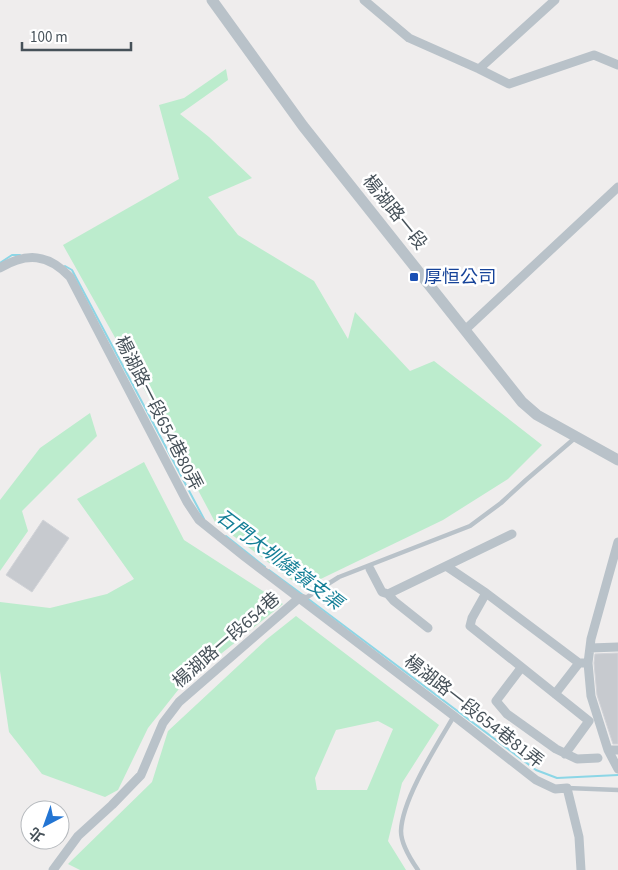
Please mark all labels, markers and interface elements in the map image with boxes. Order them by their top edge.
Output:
scale bar [22,20,131,52]
text: 100 m [30,27,68,48]
street label: 楊湖路一段 [357,169,433,255]
place label: 厚恒公司 [424,265,496,290]
marker: 厚恒公司 [408,271,420,283]
street label: 楊湖路一段654巷80弄 [109,331,208,495]
water label: 石門大圳繞嶺支渠 [210,504,350,619]
street label: 楊湖路一段654巷 [167,587,285,694]
street label: 楊湖路一段654巷81弄 [399,649,549,774]
north arrow [20,800,70,850]
text: 北 [25,822,49,846]

